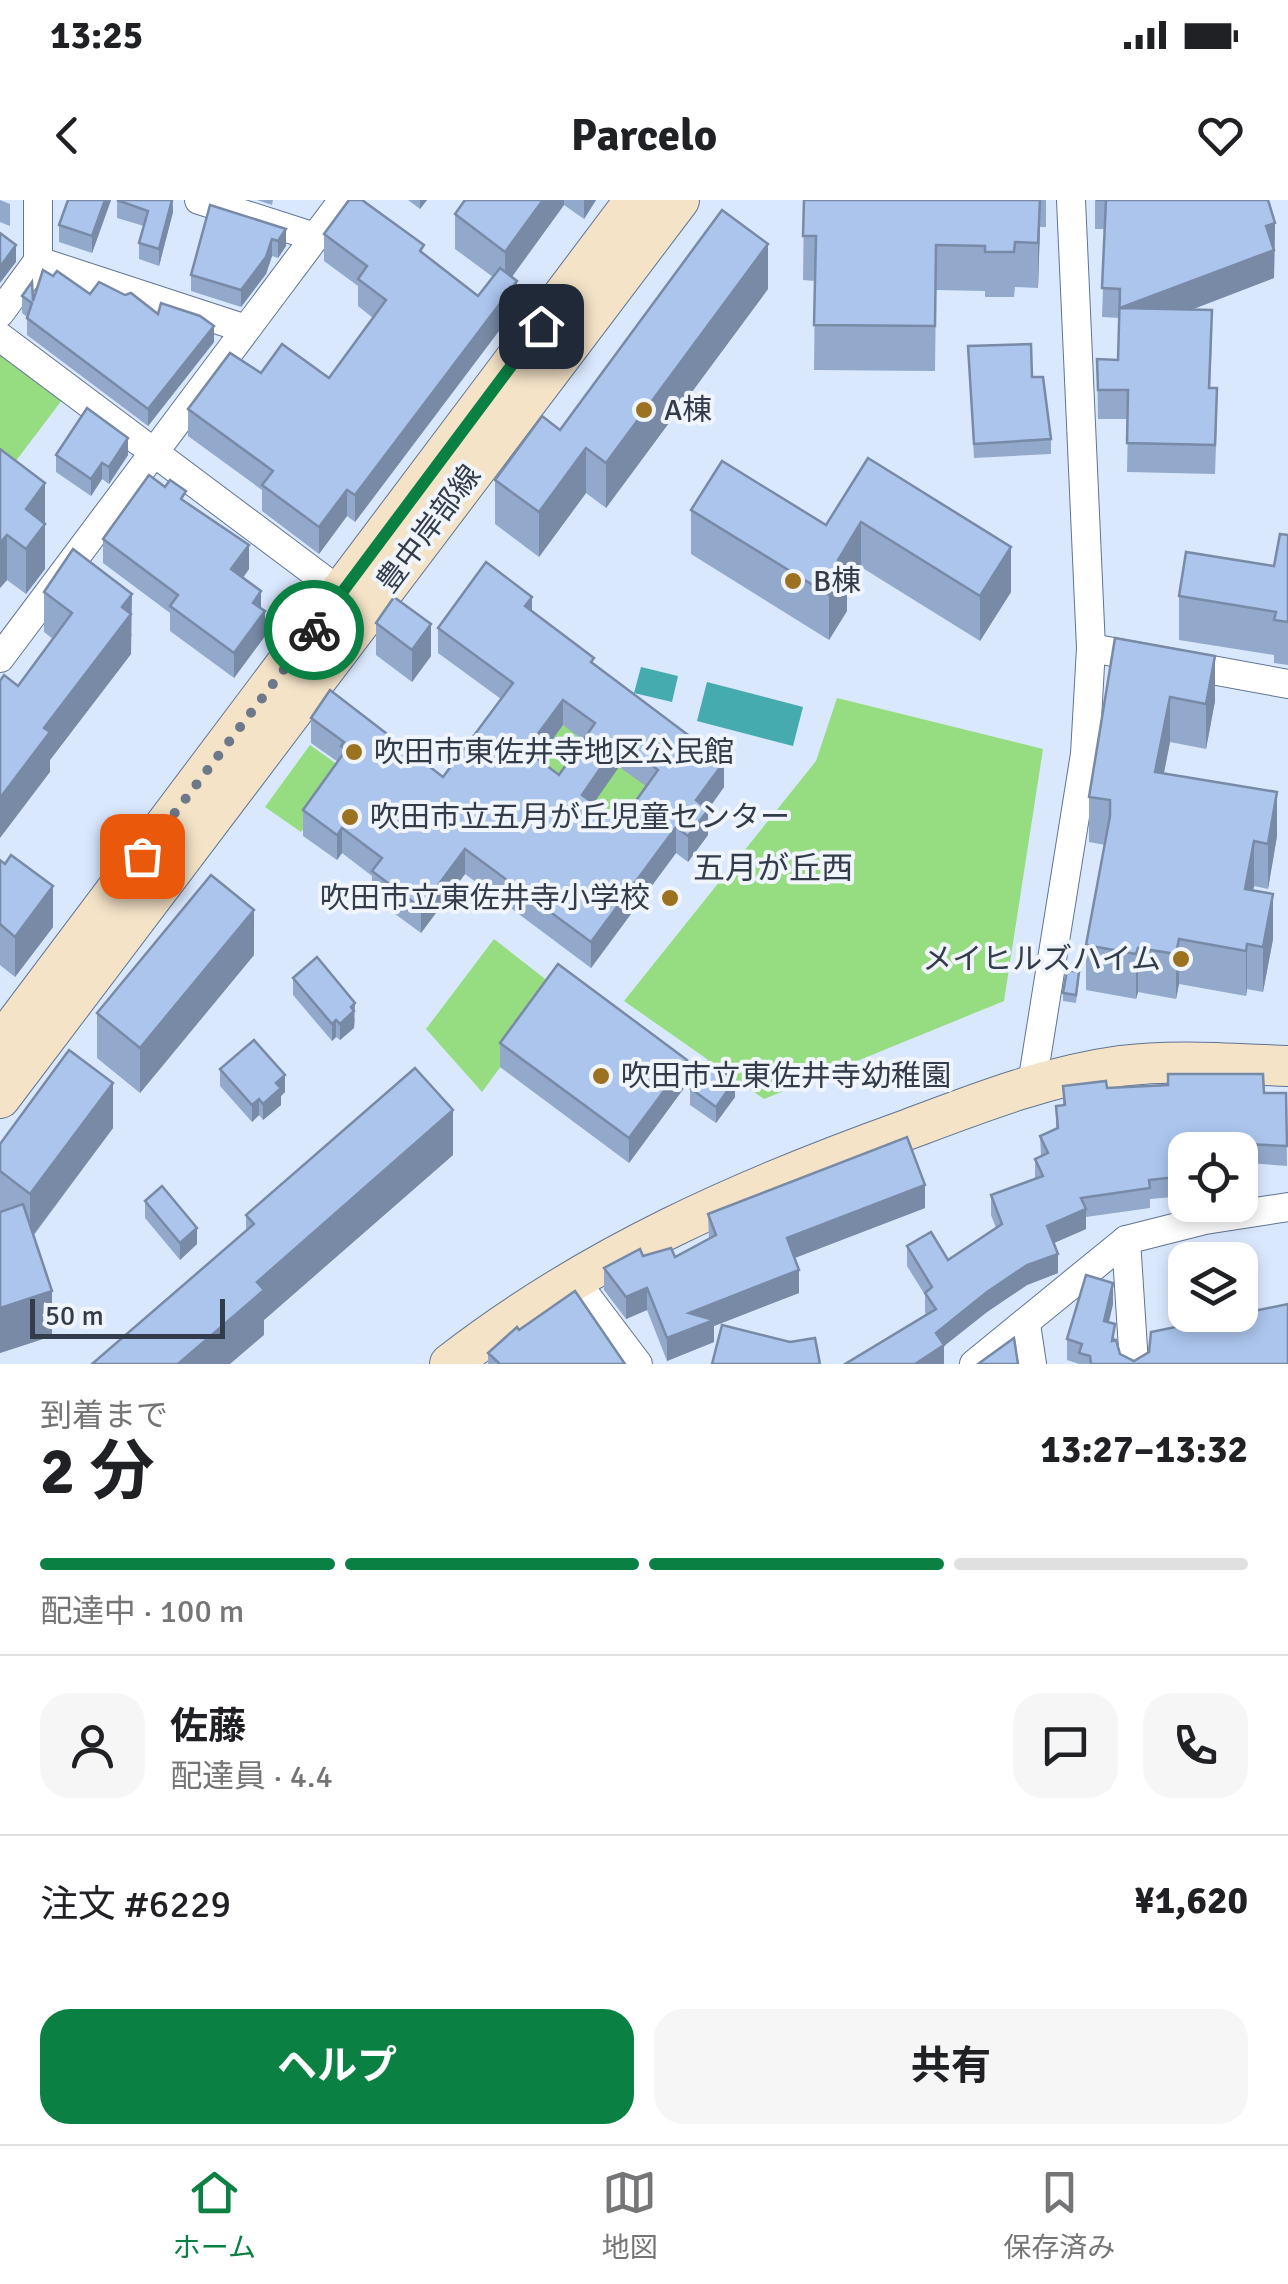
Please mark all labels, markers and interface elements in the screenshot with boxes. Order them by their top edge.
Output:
text: 13:25 [50,12,143,59]
icon: back [40,108,95,163]
text: Parcelo [571,108,717,163]
icon: heart [1193,108,1248,163]
pin [499,284,584,369]
icon: home [514,299,569,354]
place label: A棟 [664,392,712,429]
marker: A棟 [633,399,655,421]
street label: 豊中岸部線 [369,458,489,600]
place label: B棟 [813,563,861,600]
marker: B棟 [782,570,804,592]
courier [264,580,364,680]
icon: bike [287,603,342,658]
place label: 吹田市東佐井寺地区公民館 [374,734,734,771]
marker: 吹田市東佐井寺地区公民館 [343,741,365,763]
place label: 吹田市立五月が丘児童センター [370,799,790,836]
marker: 吹田市立五月が丘児童センター [339,806,361,828]
pin [100,814,185,899]
icon: bag [115,829,170,884]
district label: 五月が丘西 [693,849,853,888]
place label: 吹田市立東佐井寺小学校 [320,880,650,917]
marker: 吹田市立東佐井寺小学校 [659,887,681,909]
place label: メイヒルズハイム [922,941,1161,978]
marker: メイヒルズハイム [1170,948,1192,970]
place label: 吹田市立東佐井寺幼稚園 [621,1058,951,1095]
marker: 吹田市立東佐井寺幼稚園 [590,1065,612,1087]
map controls [1168,1132,1258,1332]
button: locate [1168,1132,1258,1222]
button: layers [1168,1242,1258,1332]
scale bar [30,1294,225,1338]
text: 50 m [45,1299,104,1333]
text: 到着まで [40,1396,168,1435]
text: 13:27–13:32 [1040,1426,1248,1473]
text: 2 分 [40,1432,154,1512]
text: 配達中 · 100 m [40,1592,244,1631]
button: person [40,1693,145,1798]
button: chat [1013,1693,1118,1798]
button: phone [1143,1693,1248,1798]
text: 佐藤 [170,1703,246,1750]
text: 配達員 · 4.4 [170,1757,333,1796]
text: ¥1,620 [1134,1877,1248,1924]
text: 注文 #6229 [40,1881,231,1928]
button: ヘルプ [40,2009,634,2124]
button: 共有 [654,2009,1248,2124]
tab: ホーム [173,2165,256,2265]
tab: 地図 [602,2165,658,2265]
tab: 保存済み [1003,2165,1115,2265]

